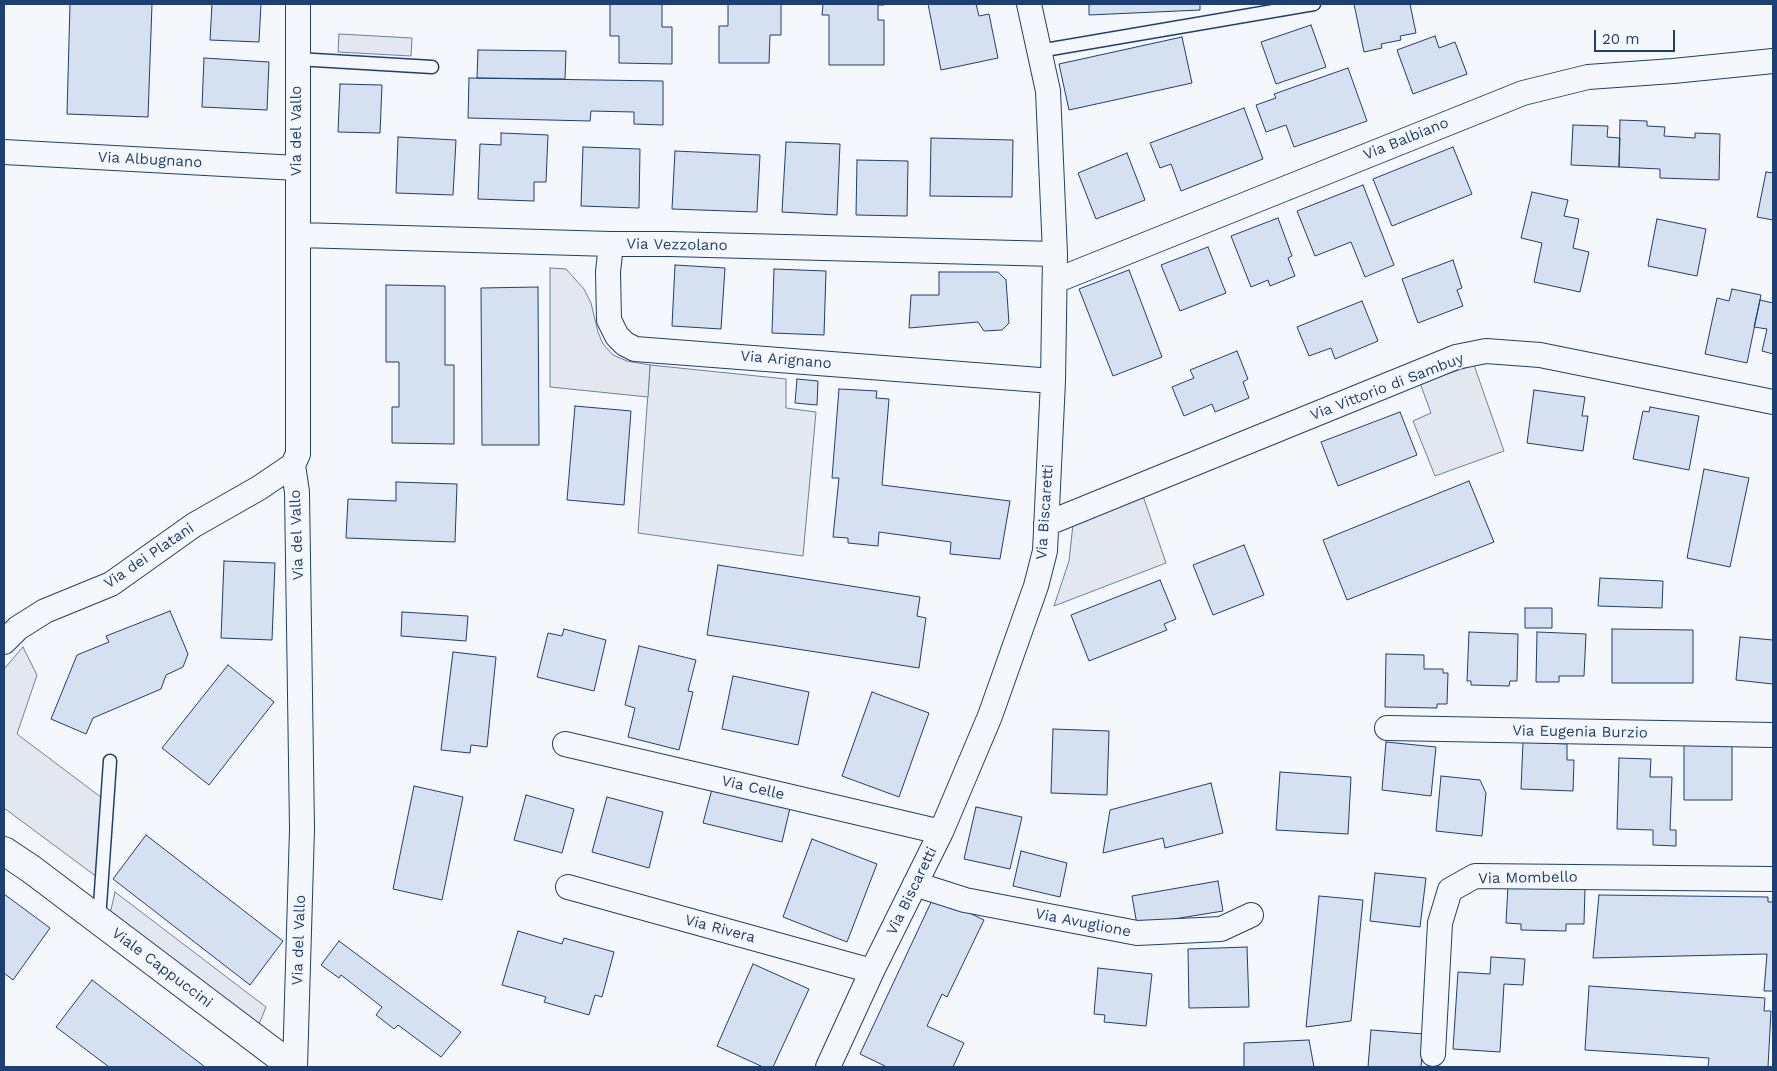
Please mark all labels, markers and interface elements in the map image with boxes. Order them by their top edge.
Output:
scale bar [1597,20,1678,52]
text: 20 m [1602,30,1640,48]
street label: Via del Vallo [288,86,306,176]
street label: Via Balbiano [1361,114,1451,164]
street label: Via Albugnano [97,148,203,172]
street label: Via Vezzolano [626,235,728,255]
street label: Via Arignano [740,347,832,373]
street label: Via Vittorio di Sambuy [1308,349,1466,425]
street label: Via Biscaretti [1033,464,1057,560]
street label: Via del Vallo [286,489,308,581]
street label: Via dei Platani [101,519,197,593]
street label: Via Eugenia Burzio [1512,722,1648,742]
street label: Via Celle [720,772,786,804]
street label: Via Biscaretti [883,844,941,938]
street label: Via Mombello [1478,868,1578,888]
street label: Via del Vallo [288,894,310,986]
street label: Via Avuglione [1034,905,1132,941]
street label: Via Rivera [683,911,757,947]
street label: Viale Cappuccini [108,924,216,1012]

